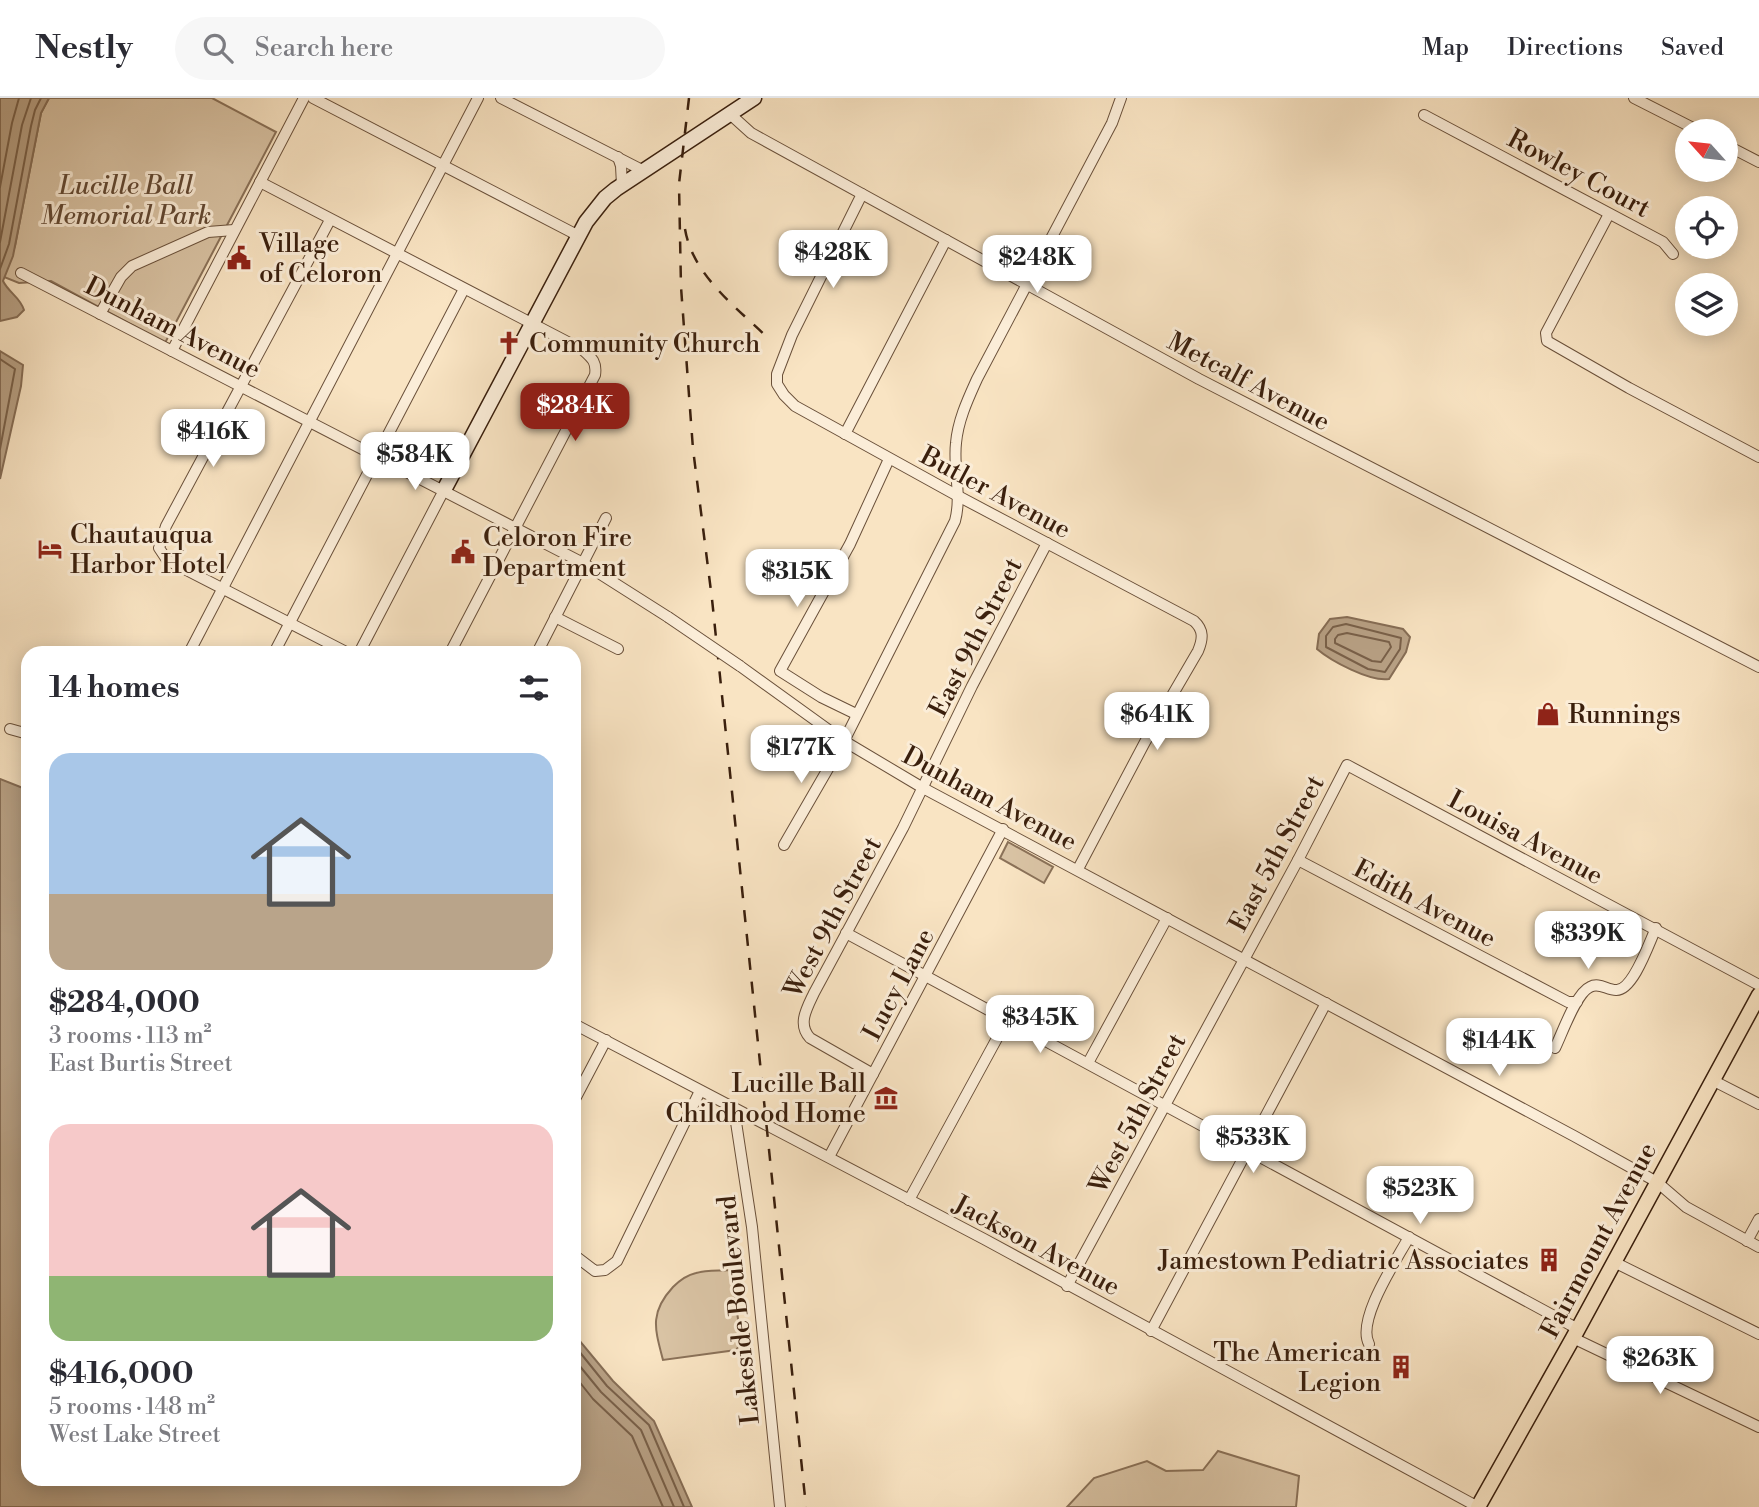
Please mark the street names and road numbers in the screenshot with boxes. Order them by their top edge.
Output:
street label: Rowley Court [1502,123,1655,225]
street label: Dunham Avenue [79,270,266,386]
street label: Metcalf Avenue [1162,326,1335,438]
street label: Butler Avenue [914,439,1076,546]
street label: East 9th Street [922,553,1030,722]
street label: Dunham Avenue [897,739,1082,858]
street label: East 5th Street [1222,770,1332,937]
street label: Louisa Avenue [1443,784,1608,892]
street label: West 9th Street [777,831,889,1004]
street label: Edith Avenue [1348,853,1501,955]
street label: Lucy Lane [856,923,942,1046]
street label: West 5th Street [1082,1028,1193,1200]
street label: Fairmount Avenue [1534,1137,1664,1344]
street label: Jackson Avenue [947,1188,1125,1303]
street label: Lakeside Boulevard [711,1193,767,1426]

